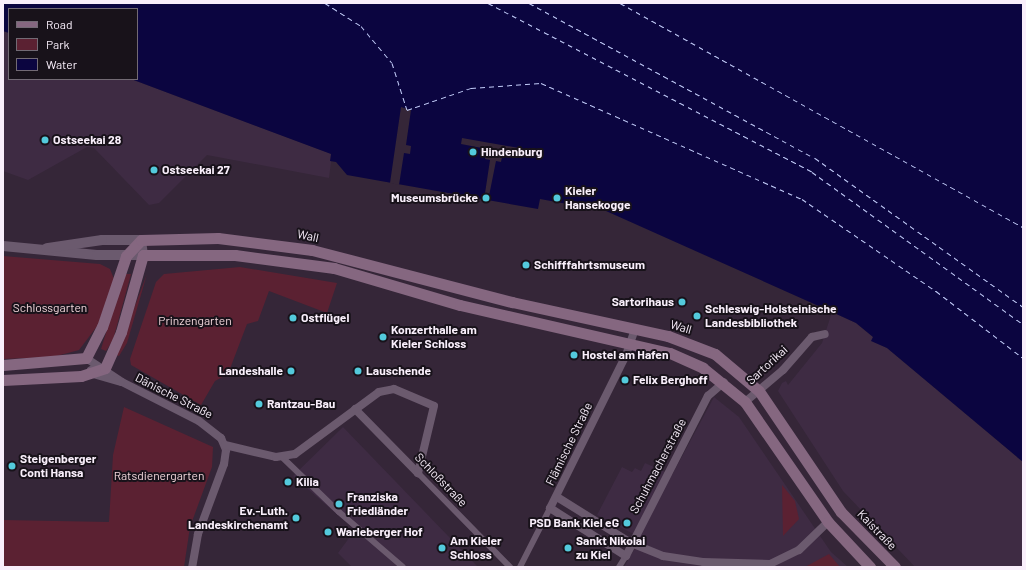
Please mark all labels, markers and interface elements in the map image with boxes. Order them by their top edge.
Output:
legend [8,8,138,80]
text: Road [46,17,73,31]
text: Park [46,37,70,51]
text: Water [46,57,77,71]
place label: Ostseekai 28 [53,133,121,147]
marker: Ostseekai 28 [40,135,50,145]
place label: Hindenburg [481,145,542,159]
marker: Hindenburg [468,147,478,157]
place label: Ostseekai 27 [162,163,230,177]
marker: Ostseekai 27 [149,165,159,175]
place label: Kieler Hansekogge [565,184,630,212]
place label: Museumsbrücke [391,191,478,205]
marker: Museumsbrücke [481,193,491,203]
marker: Kieler Hansekogge [552,193,562,203]
street label: Wall [296,227,320,245]
place label: Schifffahrtsmuseum [534,258,645,272]
marker: Schifffahrtsmuseum [521,260,531,270]
place label: Sartorihaus [612,295,674,309]
marker: Sartorihaus [677,297,687,307]
park label: Schlossgarten [13,301,87,315]
place label: Schleswig-Holsteinische Landesbibliothek [705,302,837,330]
place label: Ostflügel [301,311,349,325]
marker: Schleswig-Holsteinische Landesbibliothek [692,311,702,321]
marker: Ostflügel [288,313,298,323]
park label: Prinzengarten [158,314,232,328]
street label: Wall [669,317,693,337]
place label: Konzerthalle am Kieler Schloss [391,323,477,351]
marker: Konzerthalle am Kieler Schloss [378,332,388,342]
street label: Sartorikai [743,342,791,388]
place label: Hostel am Hafen [582,348,668,362]
marker: Hostel am Hafen [569,350,579,360]
place label: Landeshalle [219,364,283,378]
place label: Lauschende [366,364,431,378]
marker: Landeshalle [286,366,296,376]
marker: Lauschende [353,366,363,376]
street label: Dänische Straße [133,370,215,422]
place label: Felix Berghoff [633,373,708,387]
marker: Felix Berghoff [620,375,630,385]
place label: Rantzau-Bau [267,397,335,411]
marker: Rantzau-Bau [254,399,264,409]
street label: Flämische Straße [543,400,595,488]
street label: Schuhmacherstraße [627,416,689,516]
street label: Schloßstraße [412,450,470,510]
place label: Steigenberger Conti Hansa [20,452,96,480]
marker: Steigenberger Conti Hansa [7,461,17,471]
park label: Ratsdienergarten [114,469,204,483]
place label: Kilia [296,475,319,489]
marker: Kilia [283,477,293,487]
place label: Franziska Friedländer [347,490,408,518]
marker: Franziska Friedländer [334,499,344,509]
place label: Ev.-Luth. Landeskirchenamt [188,504,288,532]
street label: Kaistraße [854,507,900,553]
marker: Ev.-Luth. Landeskirchenamt [291,513,301,523]
place label: PSD Bank Kiel eG [529,516,619,530]
marker: PSD Bank Kiel eG [622,518,632,528]
place label: Warleberger Hof [336,525,423,539]
marker: Warleberger Hof [323,527,333,537]
place label: Am Kieler Schloss [450,534,502,562]
place label: Sankt Nikolai zu Kiel [576,534,645,562]
marker: Am Kieler Schloss [437,543,447,553]
marker: Sankt Nikolai zu Kiel [563,543,573,553]

